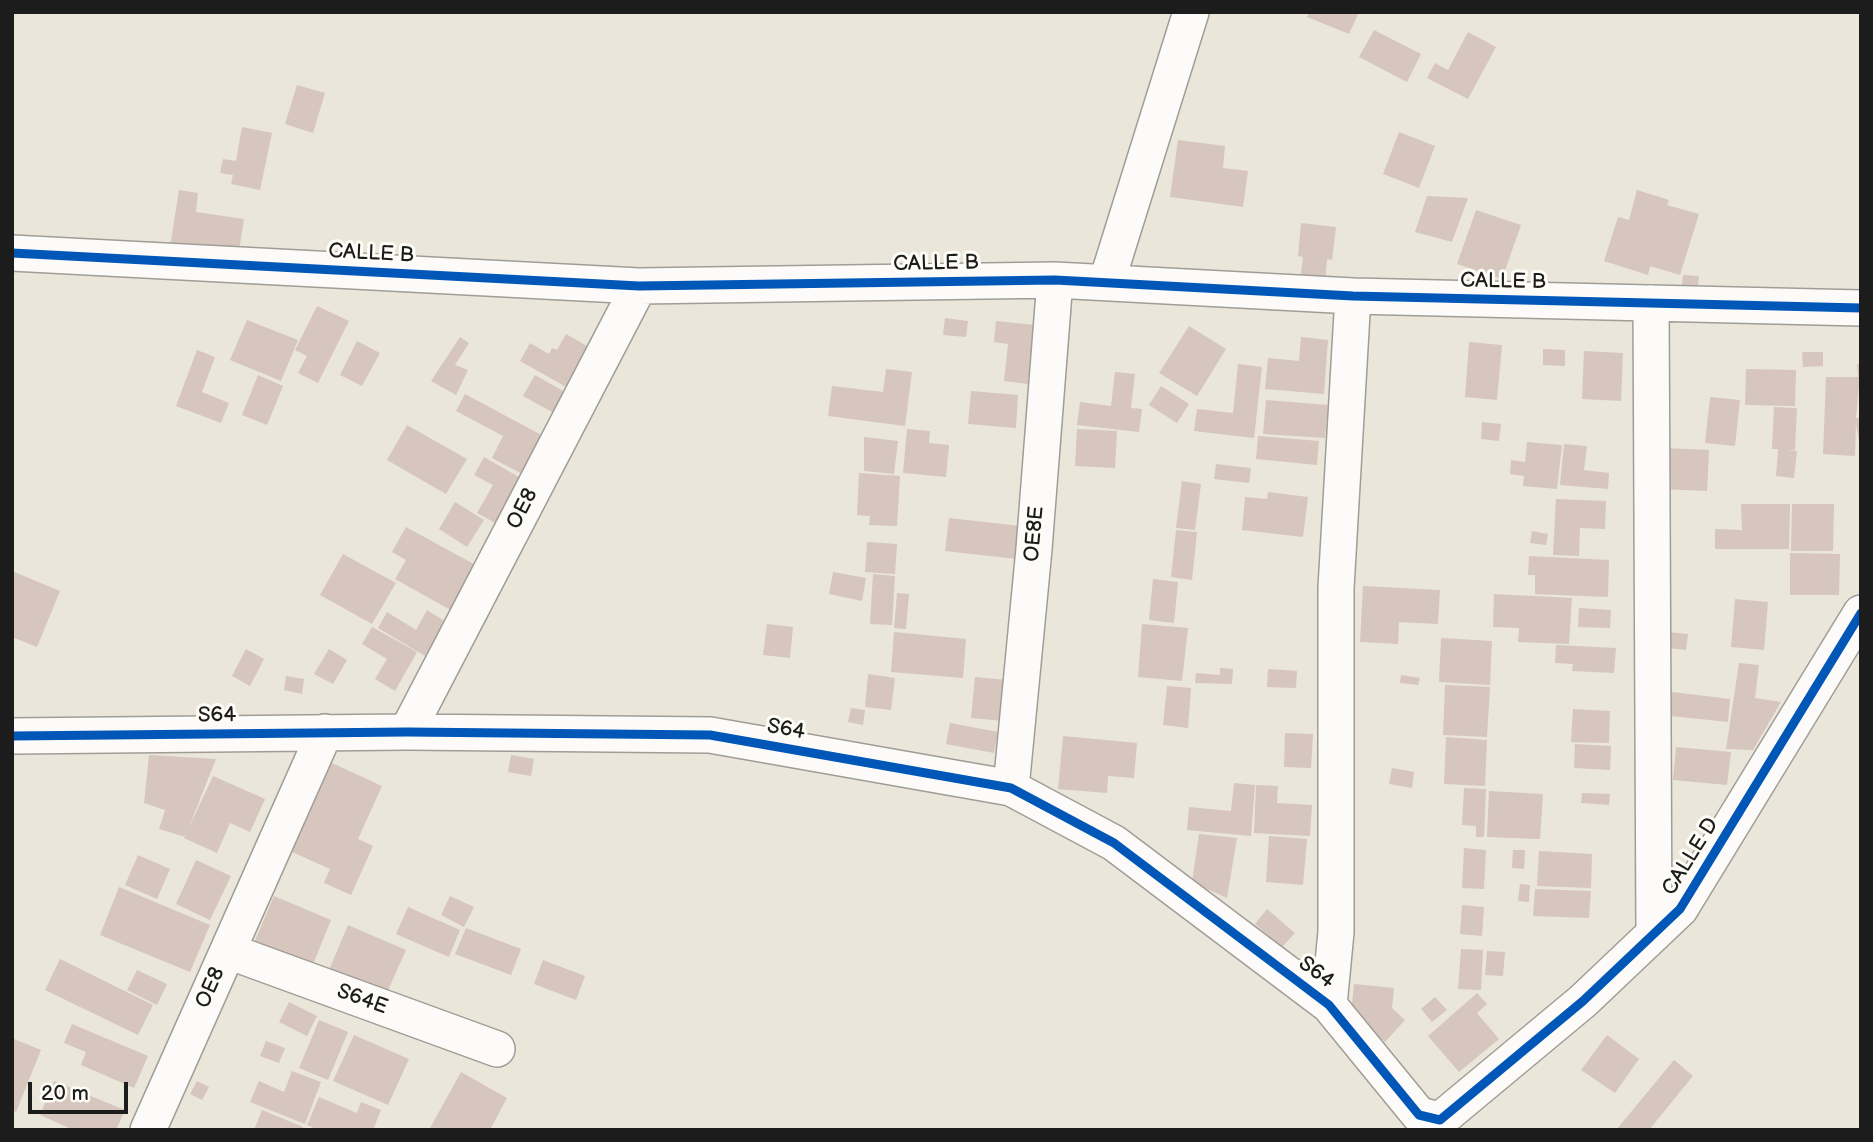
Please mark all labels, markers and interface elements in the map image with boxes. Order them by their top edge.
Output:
street label: CALLE B [327,239,415,269]
street label: CALLE B [893,251,979,277]
street label: CALLE B [1460,269,1546,295]
street label: OE8 [502,485,544,533]
street label: OE8E [1020,505,1050,563]
street label: S64 [198,703,236,729]
street label: S64 [765,714,807,746]
street label: CALLE D [1657,814,1725,900]
street label: S64 [1293,951,1339,995]
street label: OE8 [191,964,231,1012]
street label: S64E [333,979,391,1021]
scale bar [32,1068,131,1112]
text: 20 m [41,1081,89,1106]

